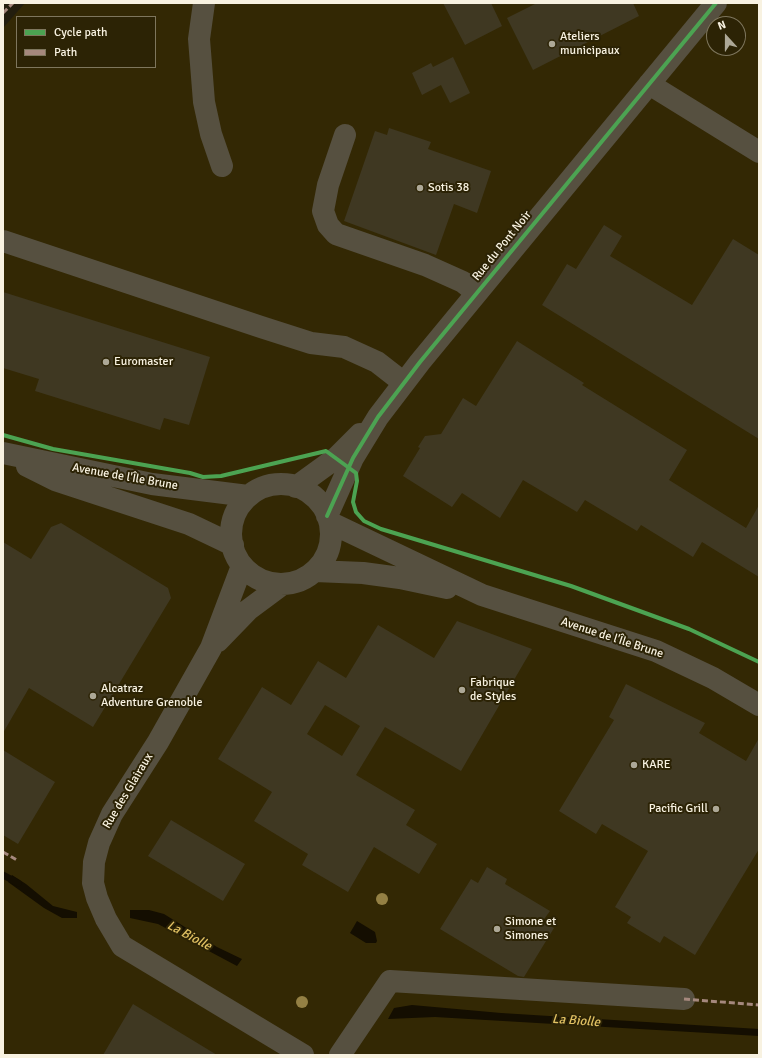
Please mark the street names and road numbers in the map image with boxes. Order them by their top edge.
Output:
street label: Rue du Pont Noir [469,208,535,284]
street label: Avenue de l'Île Brune [71,461,179,493]
street label: Avenue de l'Île Brune [559,615,665,661]
street label: Rue des Glairaux [100,751,156,831]

